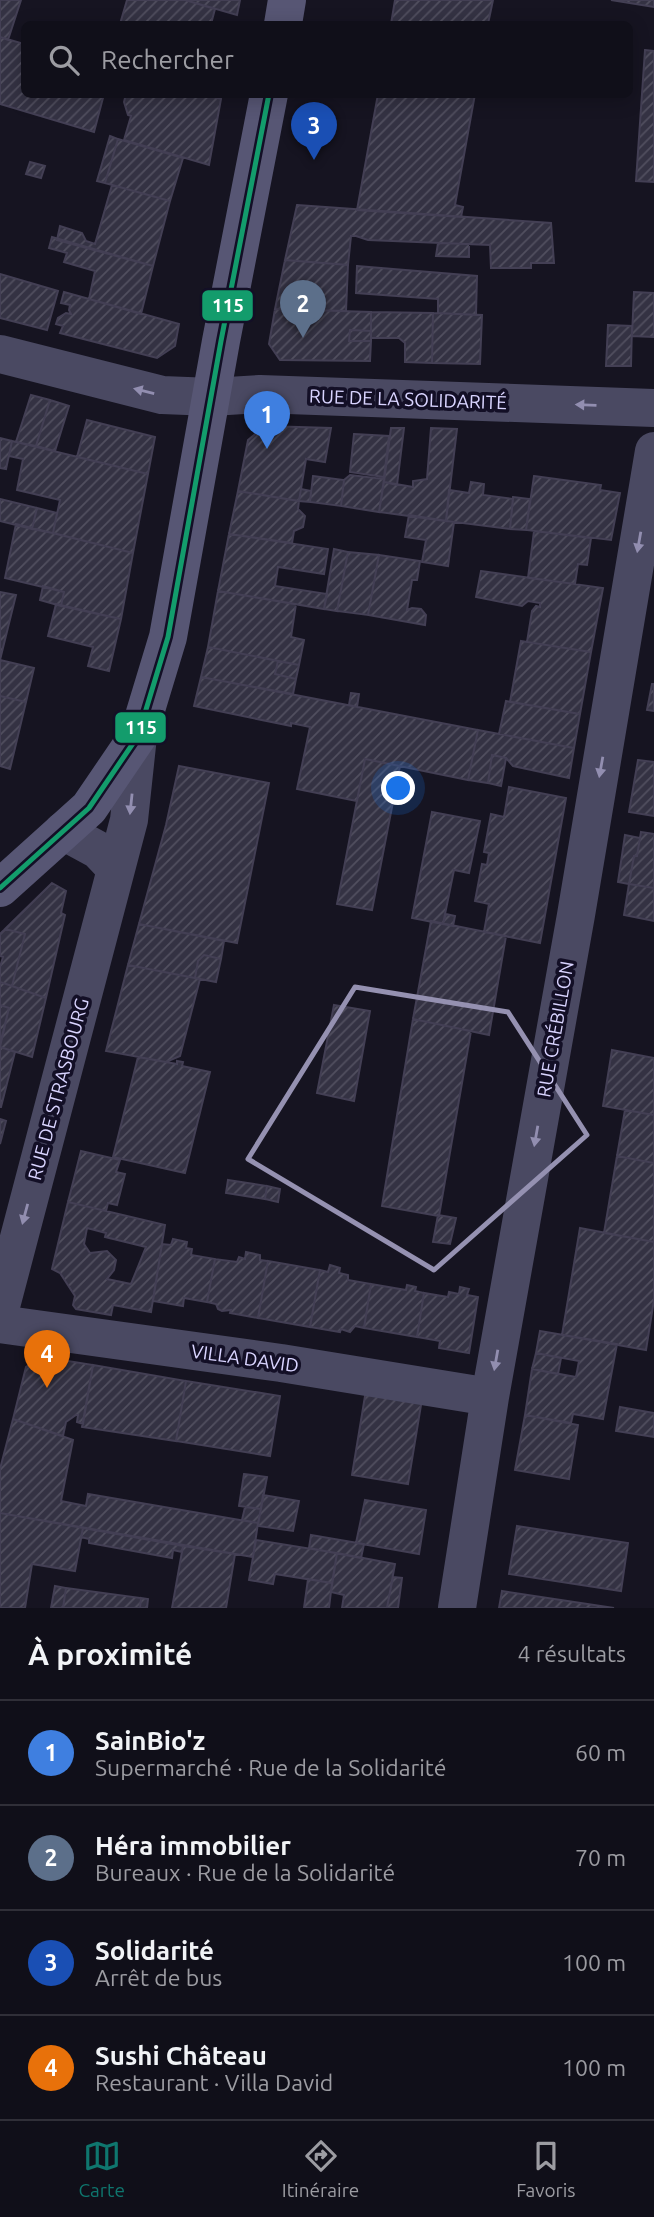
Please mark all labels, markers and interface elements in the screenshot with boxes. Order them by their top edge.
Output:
search box [21,21,633,98]
icon: search [45,41,83,79]
text: Rechercher [101,45,234,74]
pin: 3 [291,102,337,160]
pin: 2 [280,280,326,338]
line badge: 115 [201,289,254,322]
text: 115 [212,294,244,316]
one-way arrow [133,385,155,396]
street label: RUE DE LA SOLIDARITÉ [309,385,507,413]
pin: 1 [244,391,290,449]
one-way arrow [575,400,597,411]
one-way arrow [633,531,644,553]
line badge: 115 [114,711,167,744]
text: 115 [125,716,157,738]
one-way arrow [595,756,606,778]
your location [381,771,415,805]
one-way arrow [125,793,136,815]
street label: RUE CRÉBILLON [532,959,578,1099]
street label: RUE DE STRASBOURG [23,995,93,1183]
one-way arrow [531,1125,542,1147]
one-way arrow [19,1203,30,1225]
pin: 4 [24,1330,70,1388]
street label: VILLA DAVID [190,1340,300,1376]
one-way arrow [491,1349,502,1371]
text: À proximité [28,1637,192,1671]
text: 4 résultats [517,1641,626,1666]
text: SainBio'z [95,1726,205,1755]
text: 1 [45,1740,57,1765]
text: 60 m [575,1740,626,1765]
text: Supermarché · Rue de la Solidarité [95,1755,447,1780]
text: Héra immobilier [95,1831,291,1860]
text: 2 [45,1845,57,1870]
text: 70 m [575,1845,626,1870]
text: Bureaux · Rue de la Solidarité [95,1860,395,1885]
text: Solidarité [95,1936,214,1965]
text: 3 [45,1950,57,1975]
text: 100 m [562,1950,626,1975]
text: Arrêt de bus [95,1965,222,1990]
text: Sushi Château [95,2041,267,2070]
text: 4 [45,2055,57,2080]
text: 100 m [562,2055,626,2080]
text: Restaurant · Villa David [95,2070,333,2095]
tab: Carte [78,2137,125,2201]
tab: Itinéraire [282,2137,359,2201]
tab: Favoris [516,2137,576,2201]

